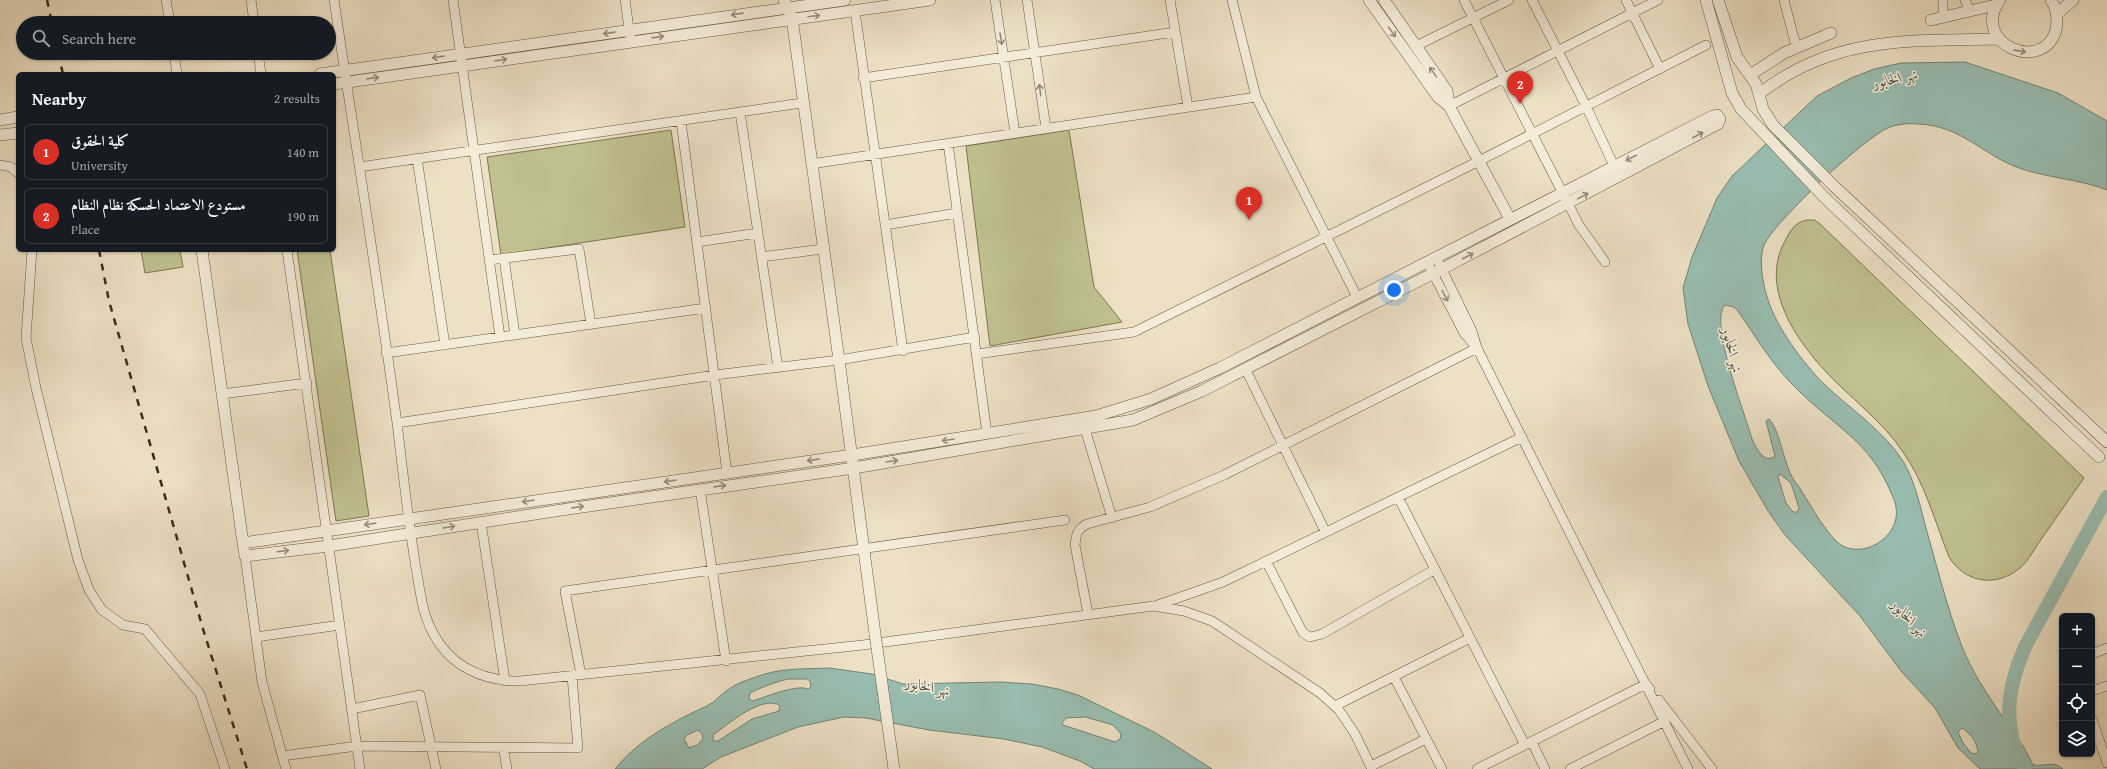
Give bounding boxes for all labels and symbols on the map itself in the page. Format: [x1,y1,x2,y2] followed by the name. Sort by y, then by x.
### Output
[731,10,744,18] one-way arrow
[807,12,820,20] one-way arrow
[1388,26,1396,37] one-way arrow
[602,29,615,36] one-way arrow
[997,32,1005,45] one-way arrow
[651,33,664,41] one-way arrow
[2013,47,2026,55] one-way arrow
[432,53,445,61] one-way arrow
[494,56,507,64] one-way arrow
[1869,63,1920,93] water label: نهر الخابور
[1429,66,1437,77] one-way arrow
[1507,71,1533,104] pin: 2
[366,74,379,82] one-way arrow
[1036,84,1044,97] one-way arrow
[1692,131,1704,138] one-way arrow
[1625,155,1637,162] one-way arrow
[1236,187,1262,220] pin: 1
[1577,191,1589,199] one-way arrow
[1462,251,1474,259] one-way arrow
[1384,280,1404,300] your location
[1442,290,1449,302] one-way arrow
[1717,324,1749,375] water label: نهر الخابور
[942,436,955,444] one-way arrow
[807,456,820,464] one-way arrow
[885,457,898,465] one-way arrow
[664,477,677,485] one-way arrow
[713,482,726,490] one-way arrow
[522,497,535,505] one-way arrow
[571,503,584,511] one-way arrow
[364,520,377,528] one-way arrow
[442,523,455,531] one-way arrow
[276,548,289,555] one-way arrow
[1886,593,1933,642] water label: نهر الخابور
[902,671,953,701] water label: نهر الخابور

